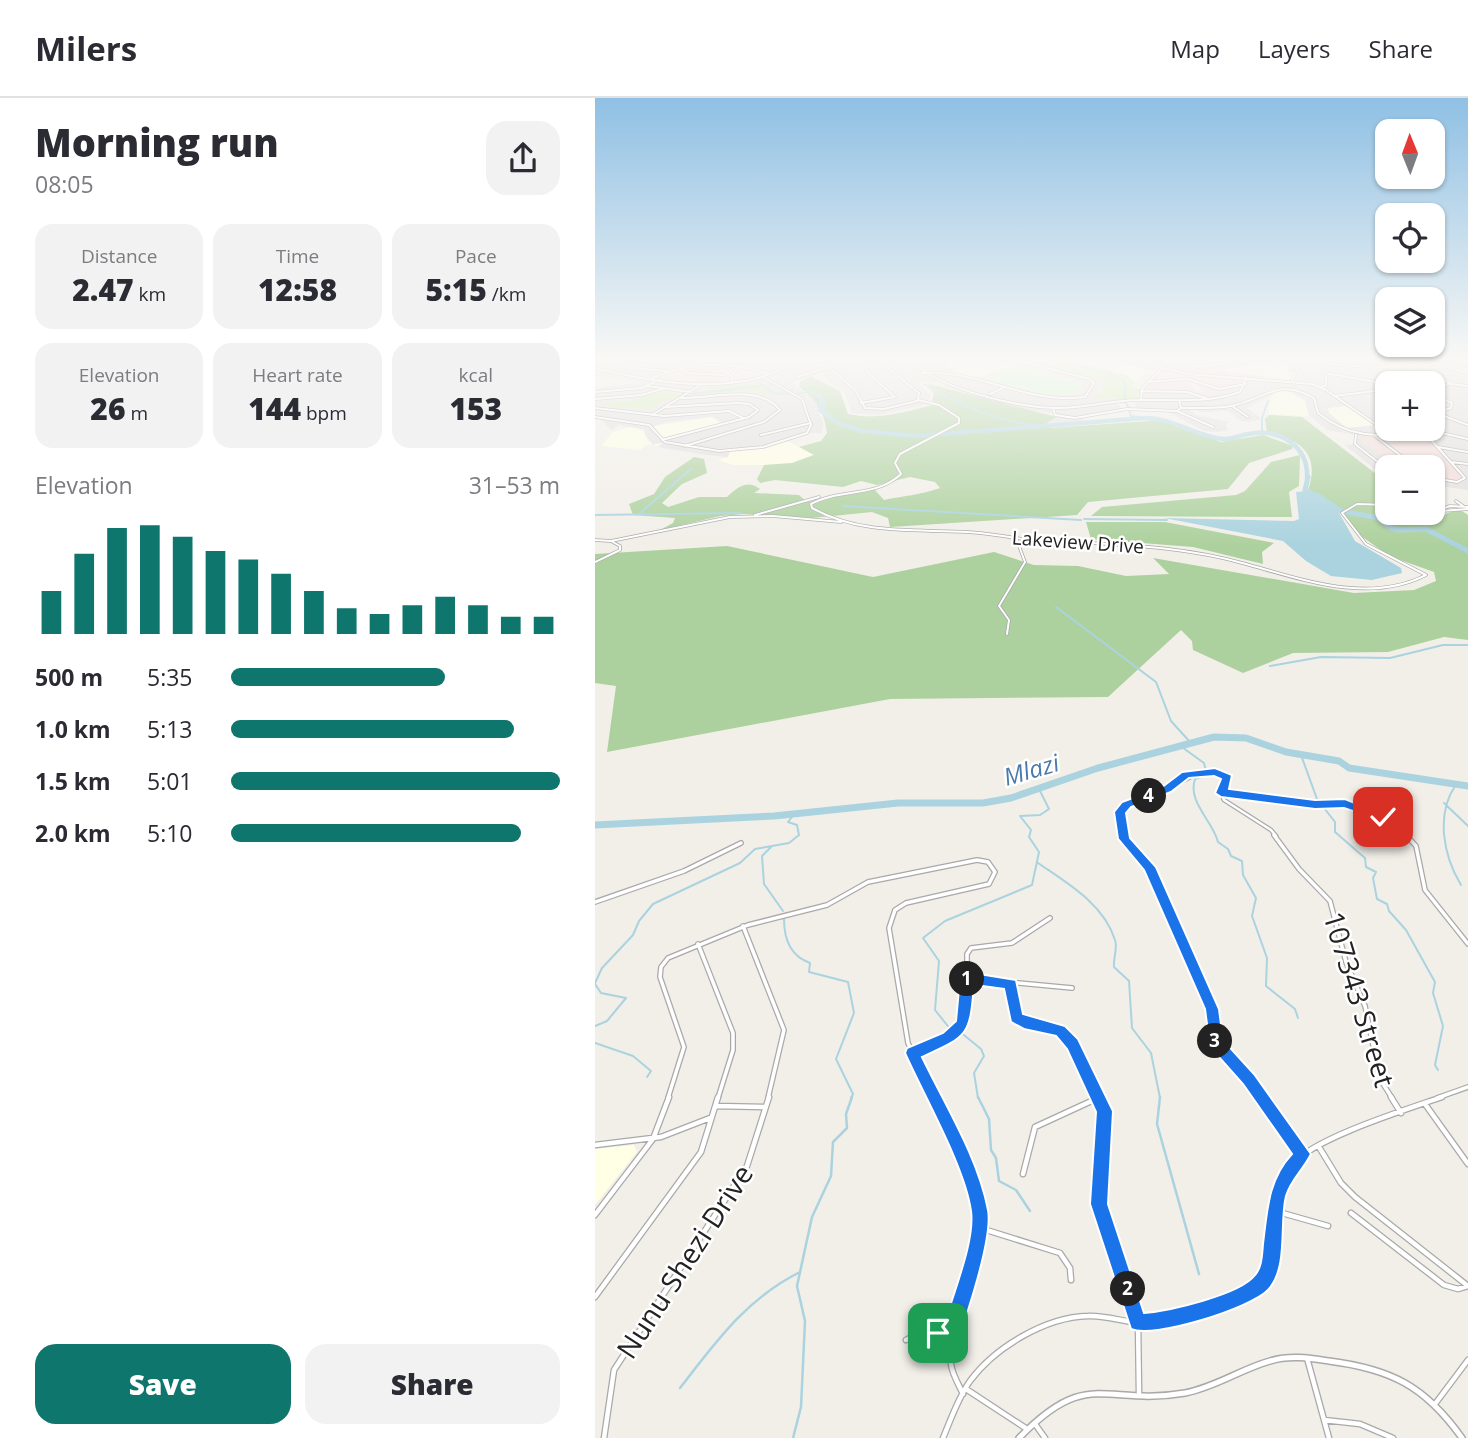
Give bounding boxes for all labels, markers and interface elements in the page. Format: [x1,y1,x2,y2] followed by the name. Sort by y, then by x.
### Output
[35,26,137,71] text: Milers
[1170,32,1220,65] text: Map
[1258,32,1331,65] text: Layers
[1369,32,1433,65] text: Share
[35,116,279,168] text: Morning run
[1375,119,1445,189] north arrow
[1375,119,1445,525] map controls
[486,121,560,195] button: share
[35,168,94,200] text: 08:05
[1375,203,1445,273] button: locate
[81,243,157,269] text: Distance
[276,243,319,269] text: Time
[455,243,497,269] text: Pace
[72,269,134,310] text: 2.47
[258,269,337,310] text: 12:58
[425,269,487,310] text: 5:15
[134,281,166,307] text: km
[487,281,526,307] text: /km
[1375,287,1445,357] button: layers
[79,362,160,388] text: Elevation
[252,362,343,388] text: Heart rate
[459,362,493,388] text: kcal
[1375,371,1445,441] button: +
[90,388,125,429] text: 26
[248,388,301,429] text: 144
[449,388,502,429] text: 153
[125,400,148,426] text: m
[301,400,347,426] text: bpm
[1375,455,1445,525] button: −
[35,469,133,501] text: Elevation
[469,469,560,501] text: 31–53 m
[1011,524,1145,560] street label: Lakeview Drive
[35,661,103,693] text: 500 m
[147,661,193,693] text: 5:35
[35,713,111,745] text: 1.0 km
[147,713,193,745] text: 5:13
[999,745,1064,793] water label: Mlazi
[35,765,111,797] text: 1.5 km
[147,765,193,797] text: 5:01
[1131,778,1167,814] pin: 4
[1143,782,1154,808] text: 4
[1353,787,1413,847] pin
[1364,798,1402,836] icon: check
[35,817,111,849] text: 2.0 km
[147,817,193,849] text: 5:10
[1315,907,1405,1091] street label: 107343 Street
[949,962,985,996] pin: 1
[961,965,972,991] text: 1
[1197,1024,1233,1058] pin: 3
[1209,1027,1220,1053] text: 3
[607,1157,761,1365] street label: Nunu Shezi Drive
[1111,1272,1145,1306] pin: 2
[1122,1275,1133,1301] text: 2
[908,1303,968,1363] pin
[919,1314,957,1352] icon: arrive
[35,1344,291,1424] button: Save
[305,1344,560,1424] button: Share

